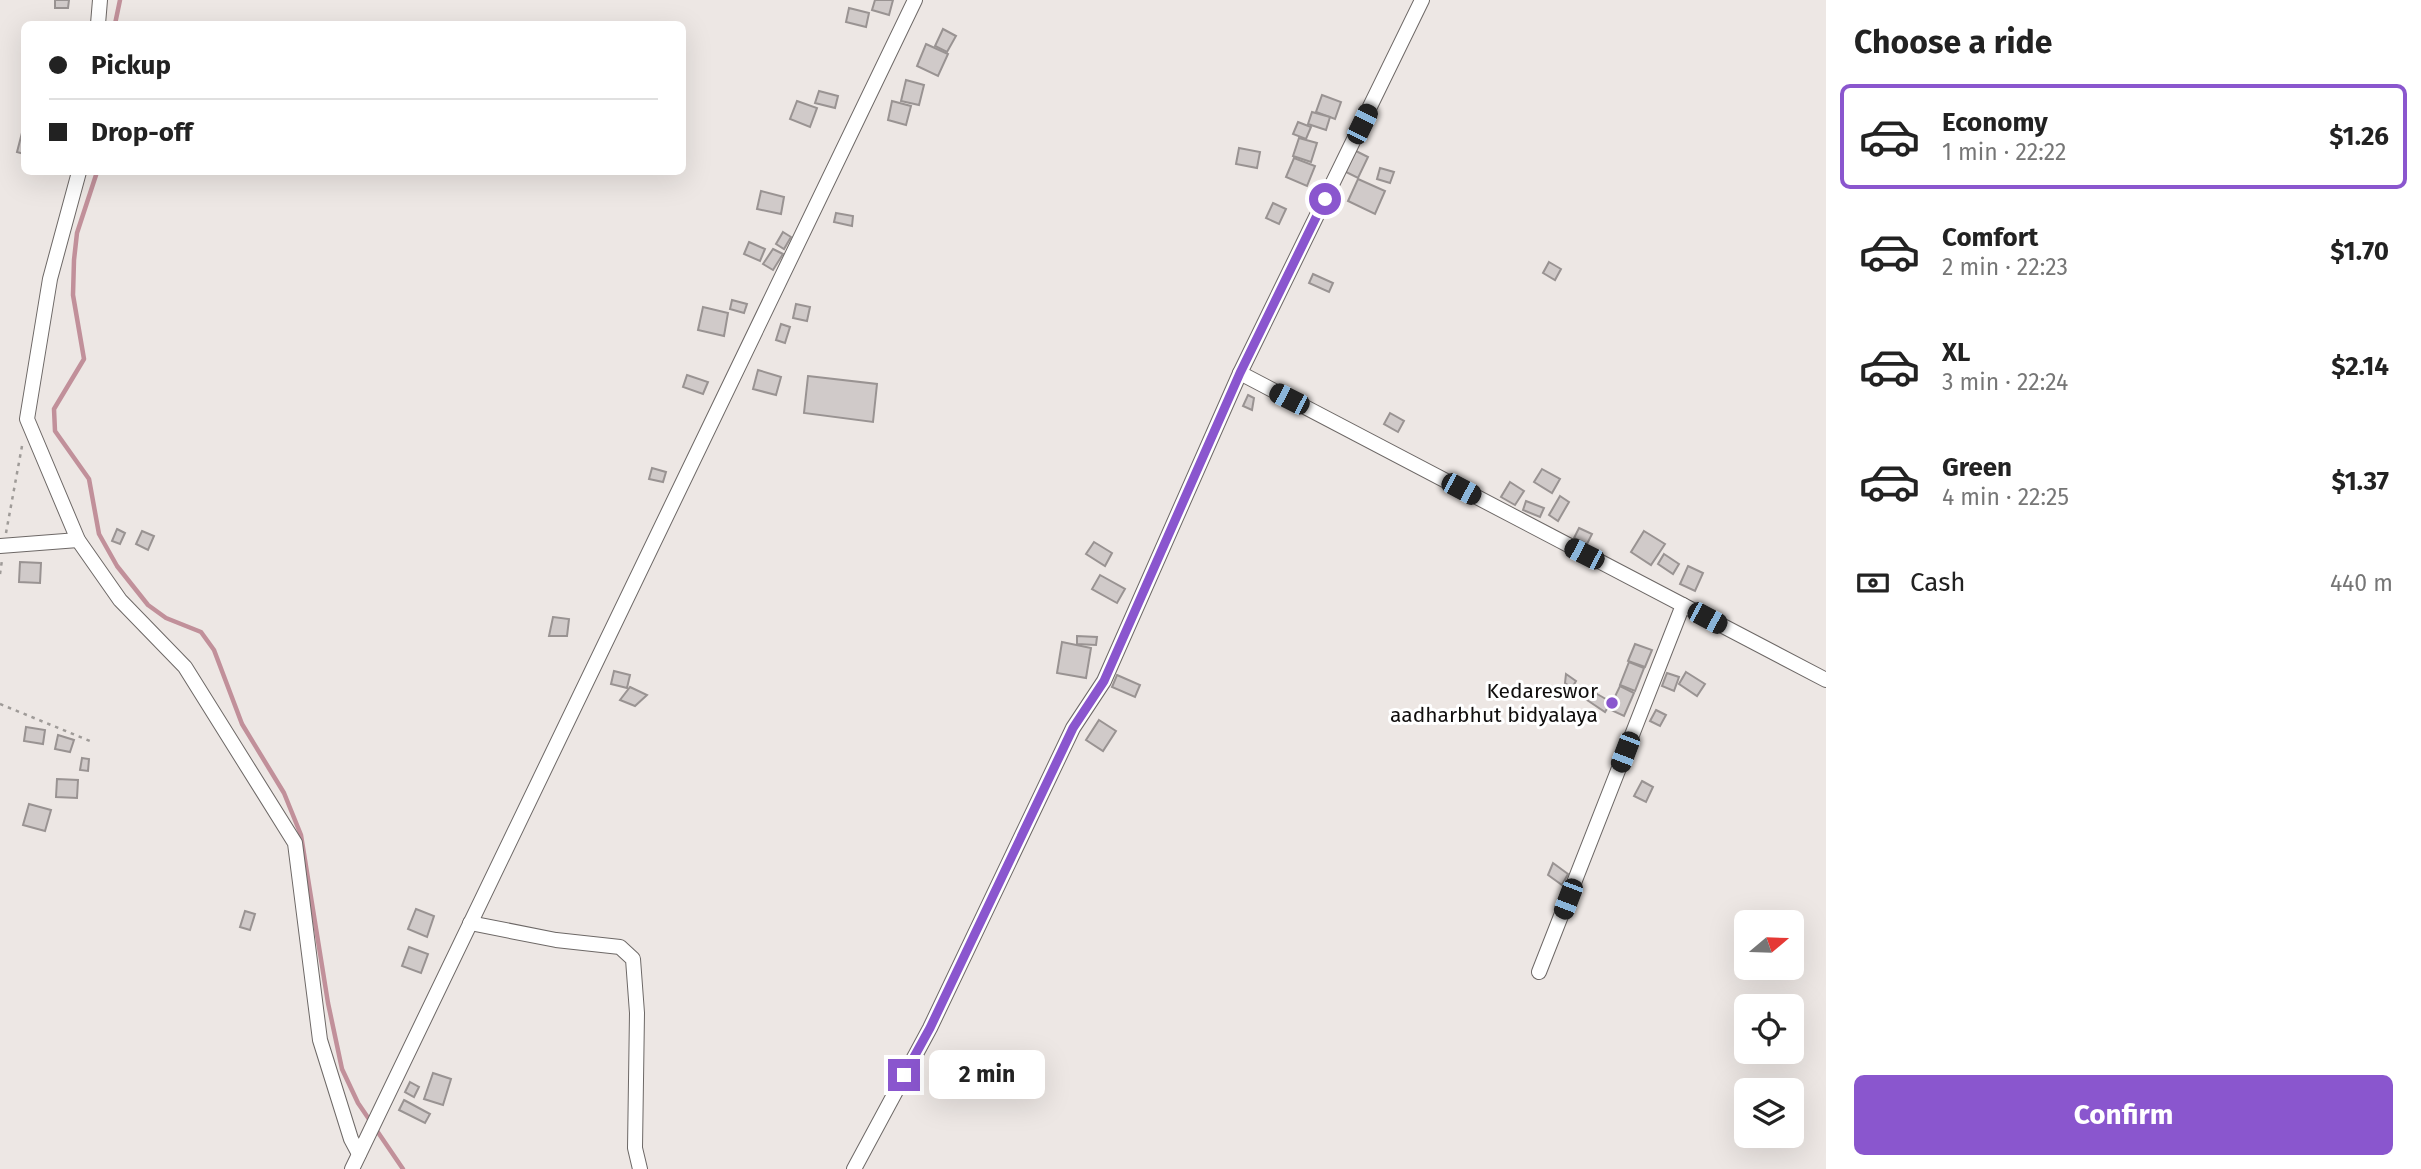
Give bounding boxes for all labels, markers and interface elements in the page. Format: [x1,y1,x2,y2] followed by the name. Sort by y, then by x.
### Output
[1854,23,2052,61] text: Choose a ride
[91,50,171,81] text: Pickup
[1344,101,1381,147] car
[1858,105,1921,168] icon: car
[1942,107,2048,138] text: Economy
[91,117,193,148] text: Drop-off
[2329,121,2389,152] text: $1.26
[1942,138,2067,166] text: 1 min · 22:22
[1309,183,1341,215] route start
[1858,220,1921,283] icon: car
[1942,222,2038,253] text: Comfort
[2330,236,2389,267] text: $1.70
[1942,253,2068,281] text: 2 min · 22:23
[1858,335,1921,398] icon: car
[1942,337,1970,368] text: XL
[2331,351,2389,382] text: $2.14
[1942,368,2068,396] text: 3 min · 22:24
[1266,380,1313,418] car
[1858,450,1921,513] icon: car
[1942,452,2012,483] text: Green
[2331,466,2389,497] text: $1.37
[1438,470,1485,508] car
[1942,483,2069,511] text: 4 min · 22:25
[1561,535,1608,573] car
[1854,564,1892,602] icon: cash
[1910,567,1966,598] text: Cash
[2330,569,2393,597] text: 440 m
[1684,599,1731,637] car
[1390,678,1598,728] place label: Kedareswor aadharbhut bidyalaya
[1604,695,1620,711] marker: Kedareswor aadharbhut bidyalaya
[1608,729,1643,775] car
[1551,876,1586,922] car
[1734,910,1804,980] north arrow
[1734,910,1804,1148] map controls
[1734,994,1804,1064] button: locate
[928,1050,1044,1100] callout: 2 min
[888,1059,920,1091] route end
[959,1060,1015,1088] text: 2 min
[1854,1075,2393,1155] button: Confirm
[1734,1078,1804,1148] button: layers

